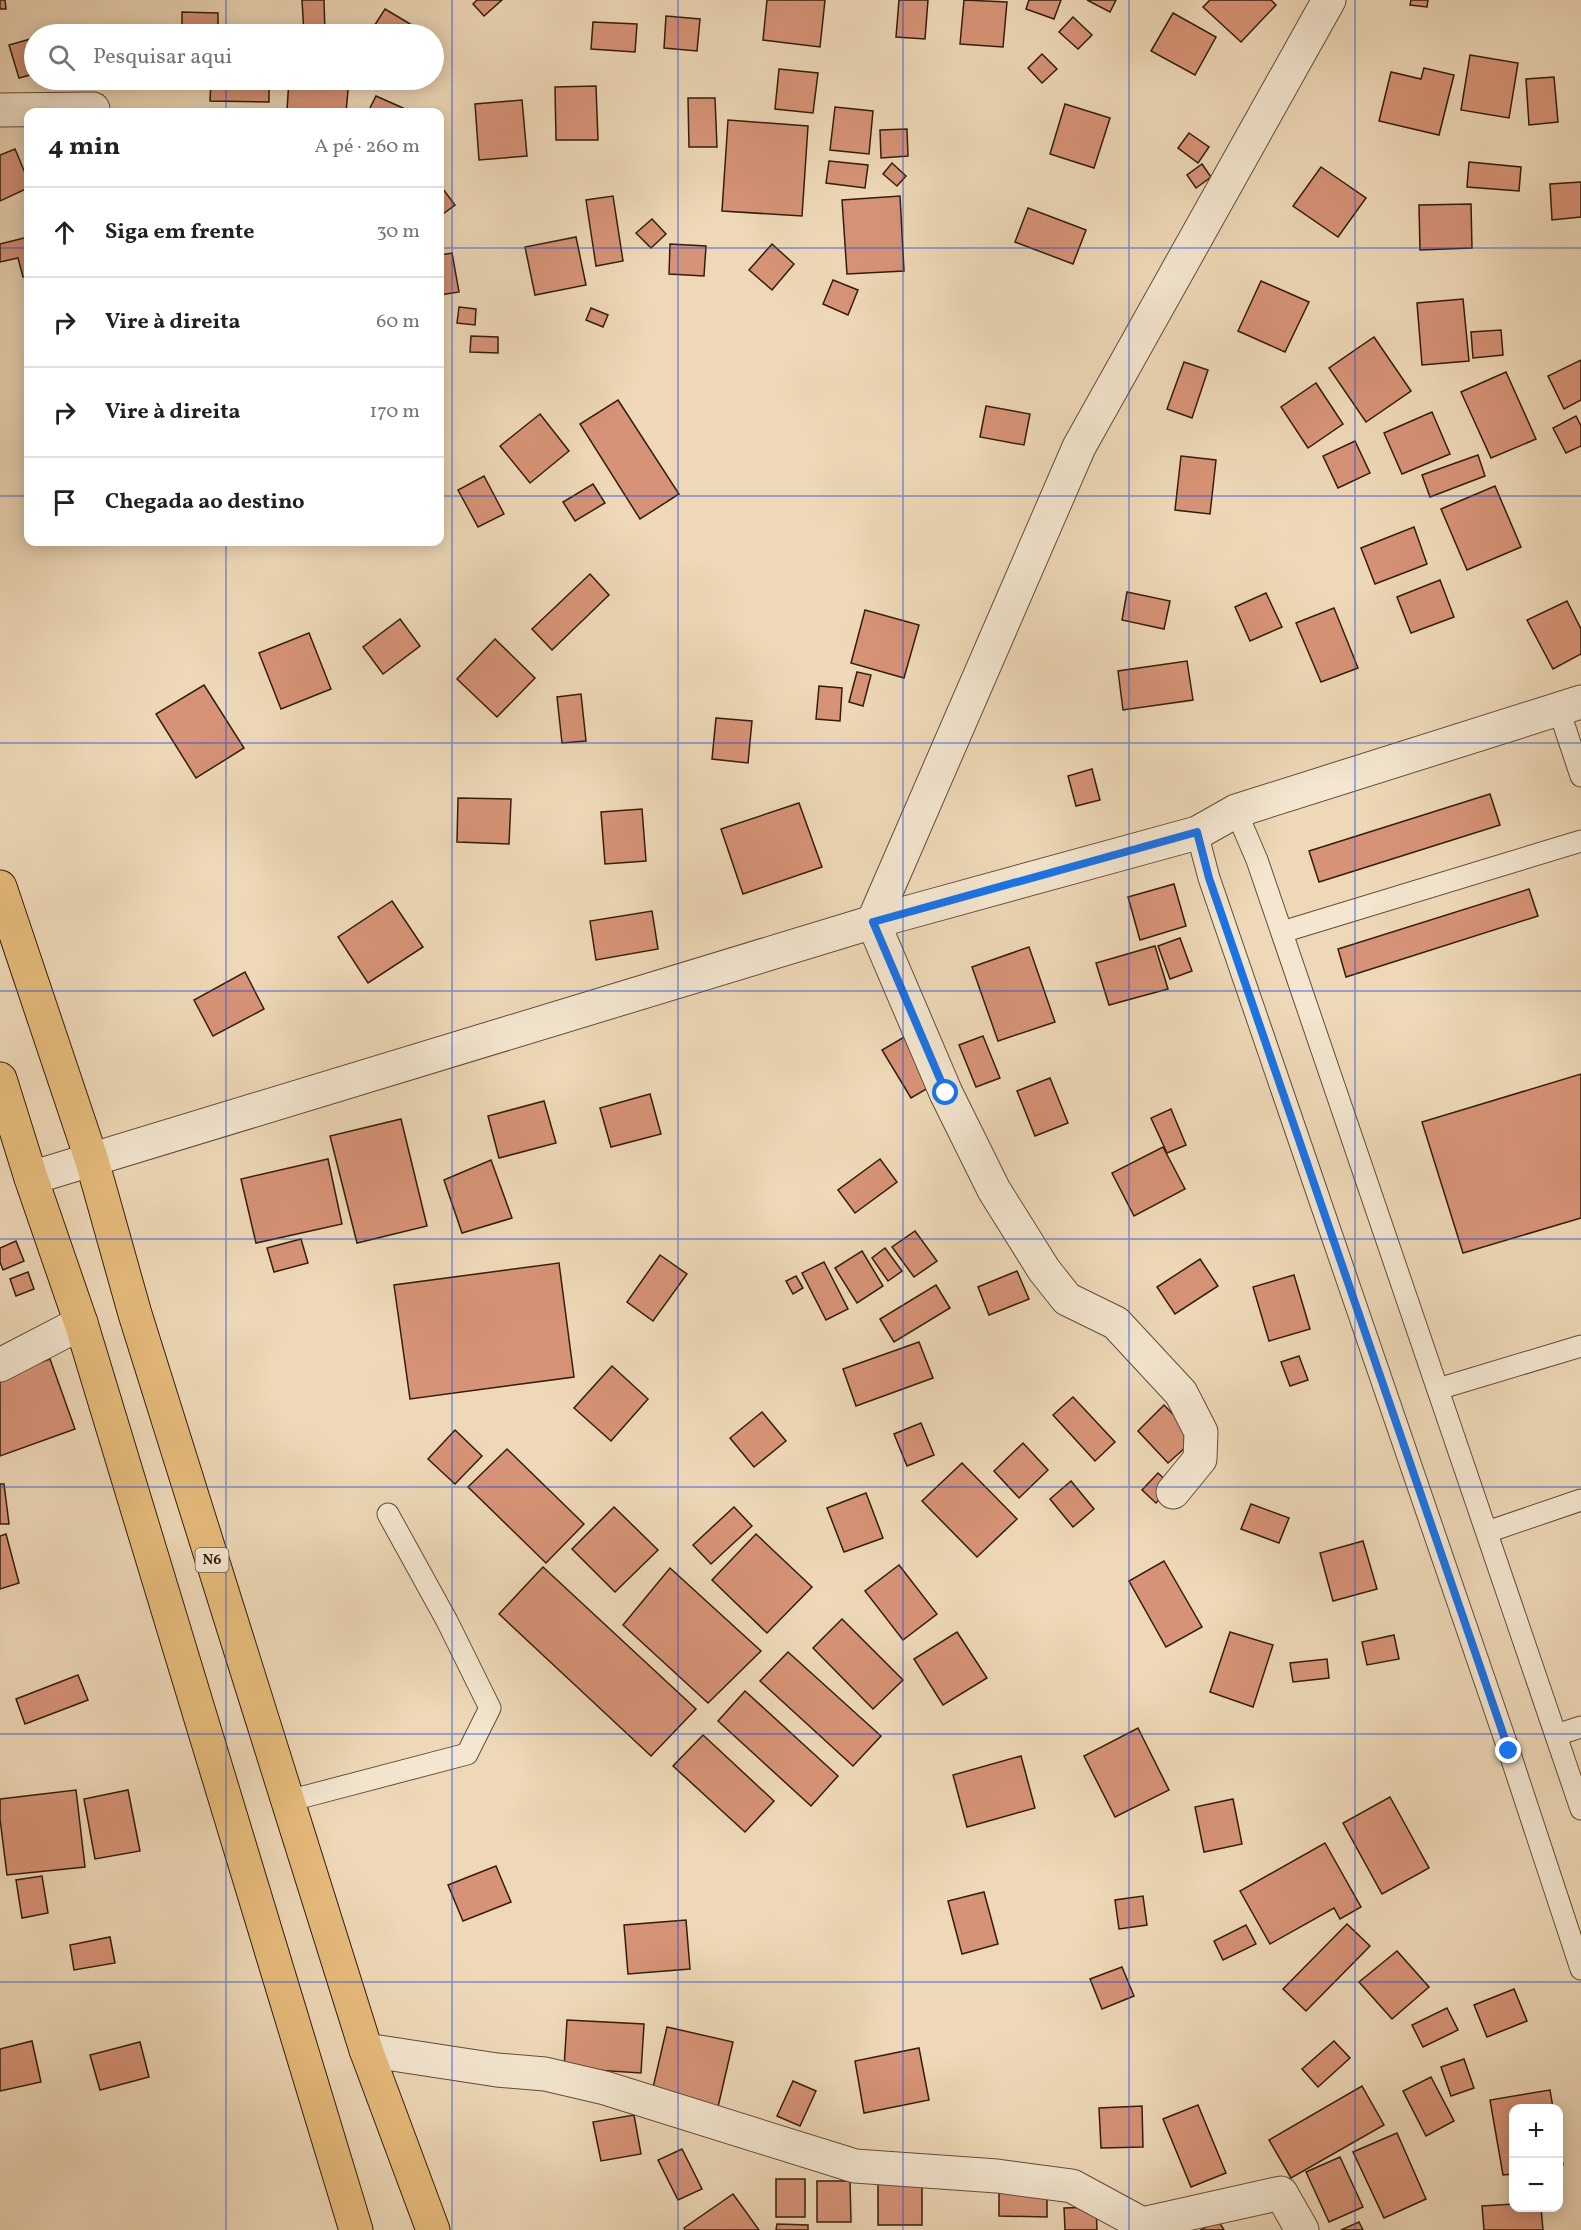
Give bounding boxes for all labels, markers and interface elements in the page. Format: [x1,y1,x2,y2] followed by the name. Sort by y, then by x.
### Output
[24,24,444,90] search box
[45,41,78,74] icon: search
[93,42,232,73] text: Pesquisar aqui
[48,129,120,165] text: 4 min
[314,133,420,161] text: A pé · 260 m
[48,216,81,249] icon: ahead
[105,217,255,248] text: Siga em frente
[376,218,420,246] text: 30 m
[48,306,81,339] icon: right
[105,307,241,338] text: Vire à direita
[376,308,420,336] text: 60 m
[48,396,81,429] icon: right
[105,397,241,428] text: Vire à direita
[370,398,420,426] text: 170 m
[48,486,81,519] icon: arrive
[105,487,305,518] text: Chegada ao destino
[932,1079,958,1105] route start
[196,1548,228,1572] road number: N6
[1495,1737,1521,1763] route end
[1509,2104,1563,2212] map controls
[1509,2104,1563,2158] button: +
[1509,2158,1563,2212] button: −

